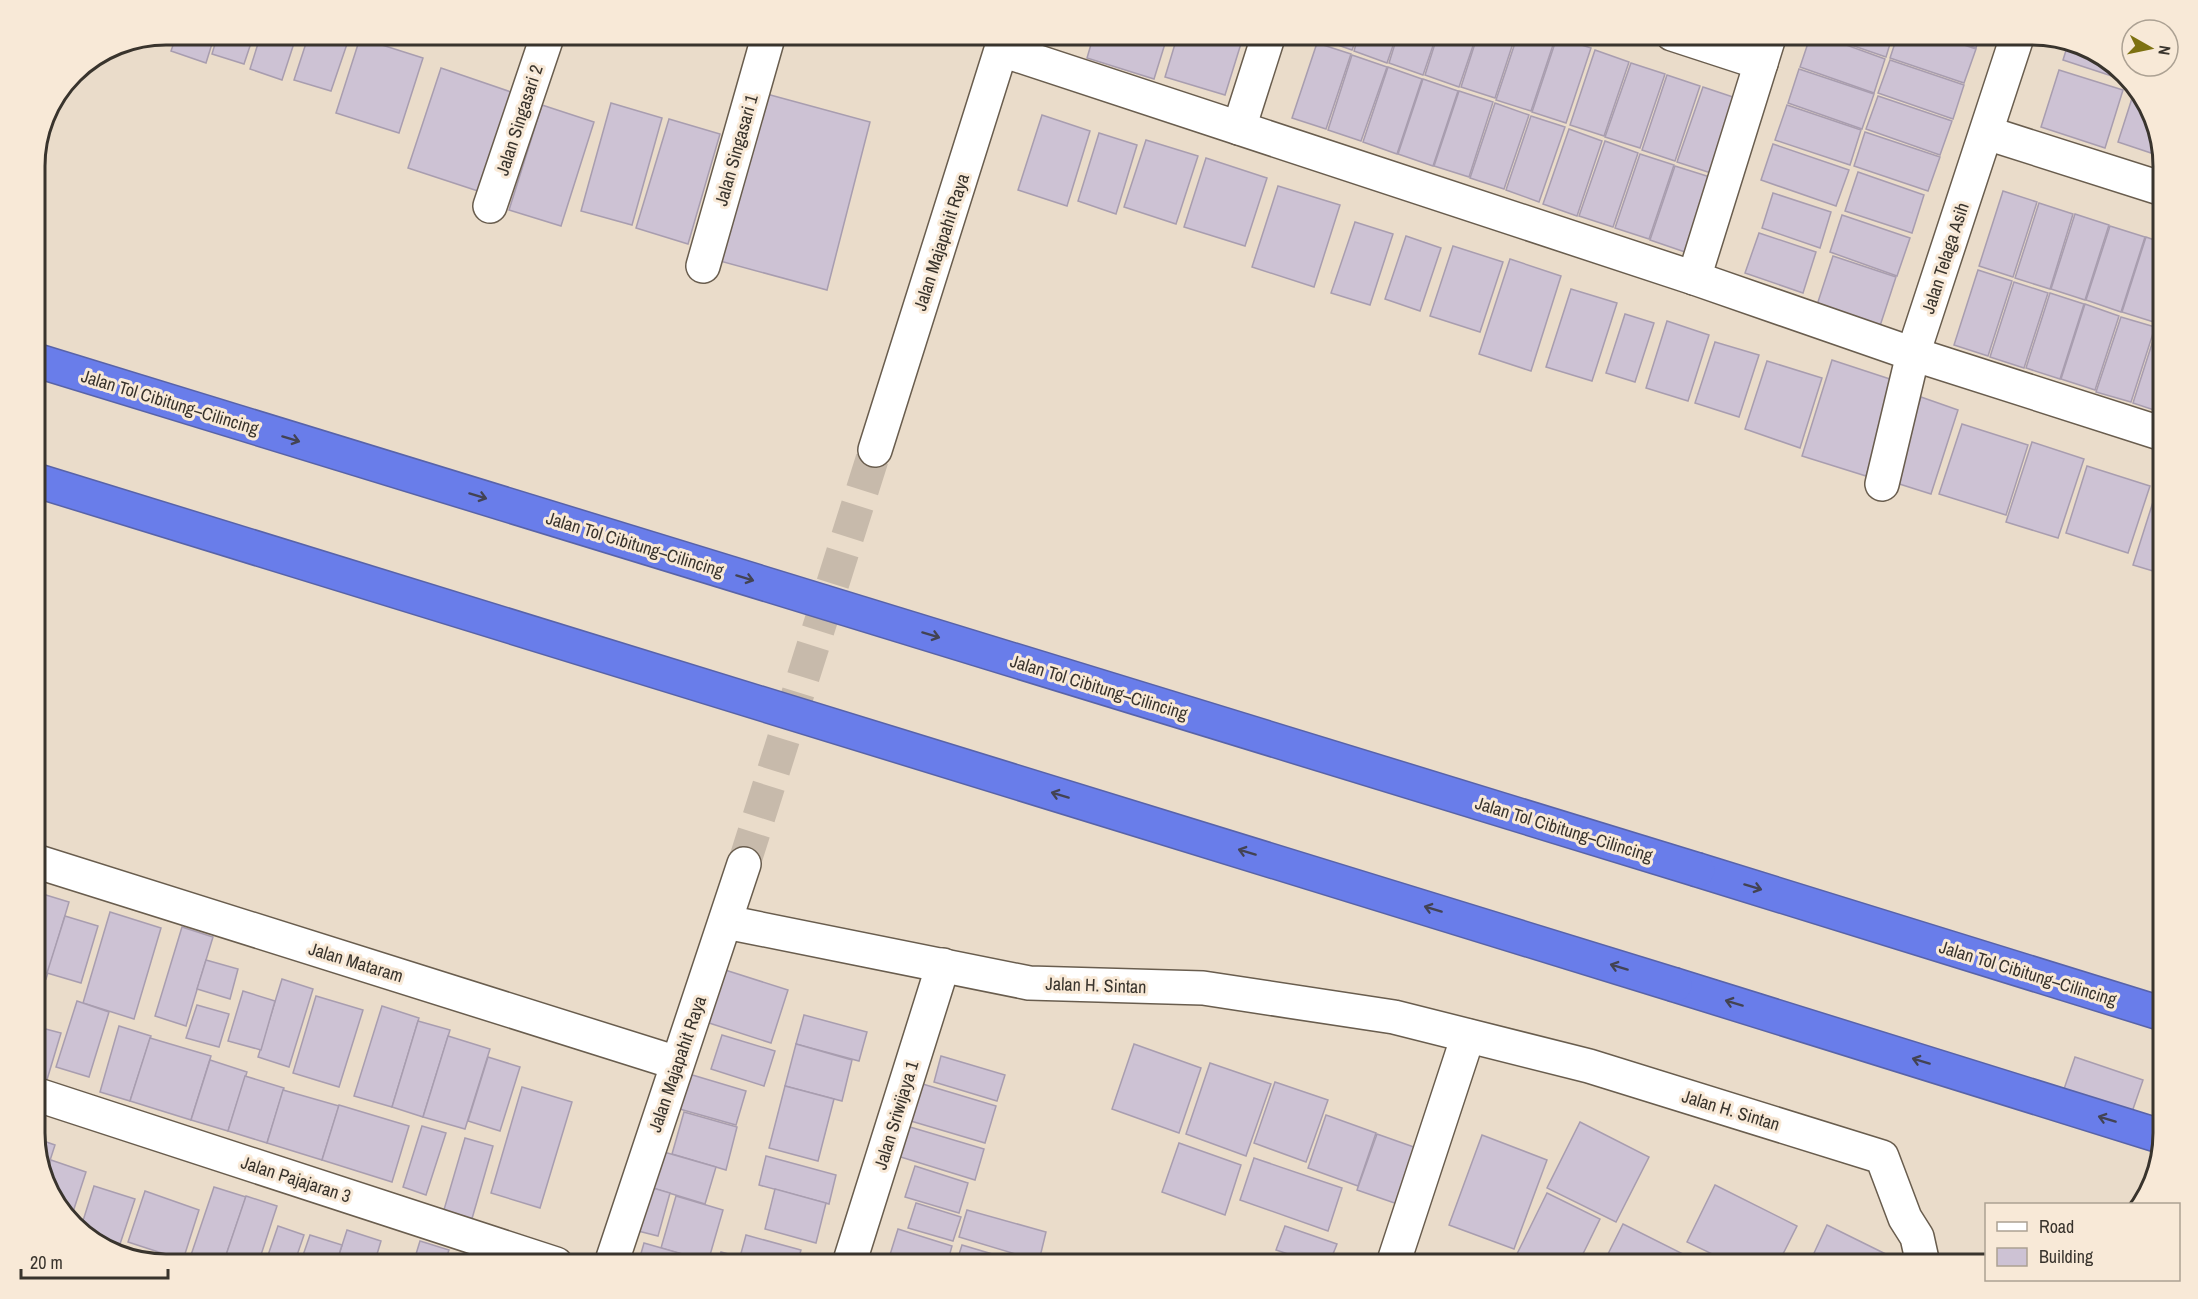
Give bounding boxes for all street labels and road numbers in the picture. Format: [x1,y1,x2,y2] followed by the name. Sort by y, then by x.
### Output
[489,62,549,178] street label: Jalan Singasari 2
[708,91,764,209] street label: Jalan Singasari 1
[907,170,975,314] street label: Jalan Majapahit Raya
[1915,199,1975,317] street label: Jalan Telaga Asih
[78,363,263,441] street label: Jalan Tol Cibitung–Cilincing
[543,505,728,583] street label: Jalan Tol Cibitung–Cilincing
[1007,648,1192,726] street label: Jalan Tol Cibitung–Cilincing
[1472,790,1657,868] street label: Jalan Tol Cibitung–Cilincing
[1936,934,2121,1012] street label: Jalan Tol Cibitung–Cilincing
[306,936,406,988] street label: Jalan Mataram
[1045,971,1147,999] street label: Jalan H. Sintan
[642,992,712,1136] street label: Jalan Majapahit Raya
[868,1057,925,1172] street label: Jalan Sriwijaya 1
[1679,1083,1783,1137] street label: Jalan H. Sintan
[238,1149,354,1209] street label: Jalan Pajajaran 3

